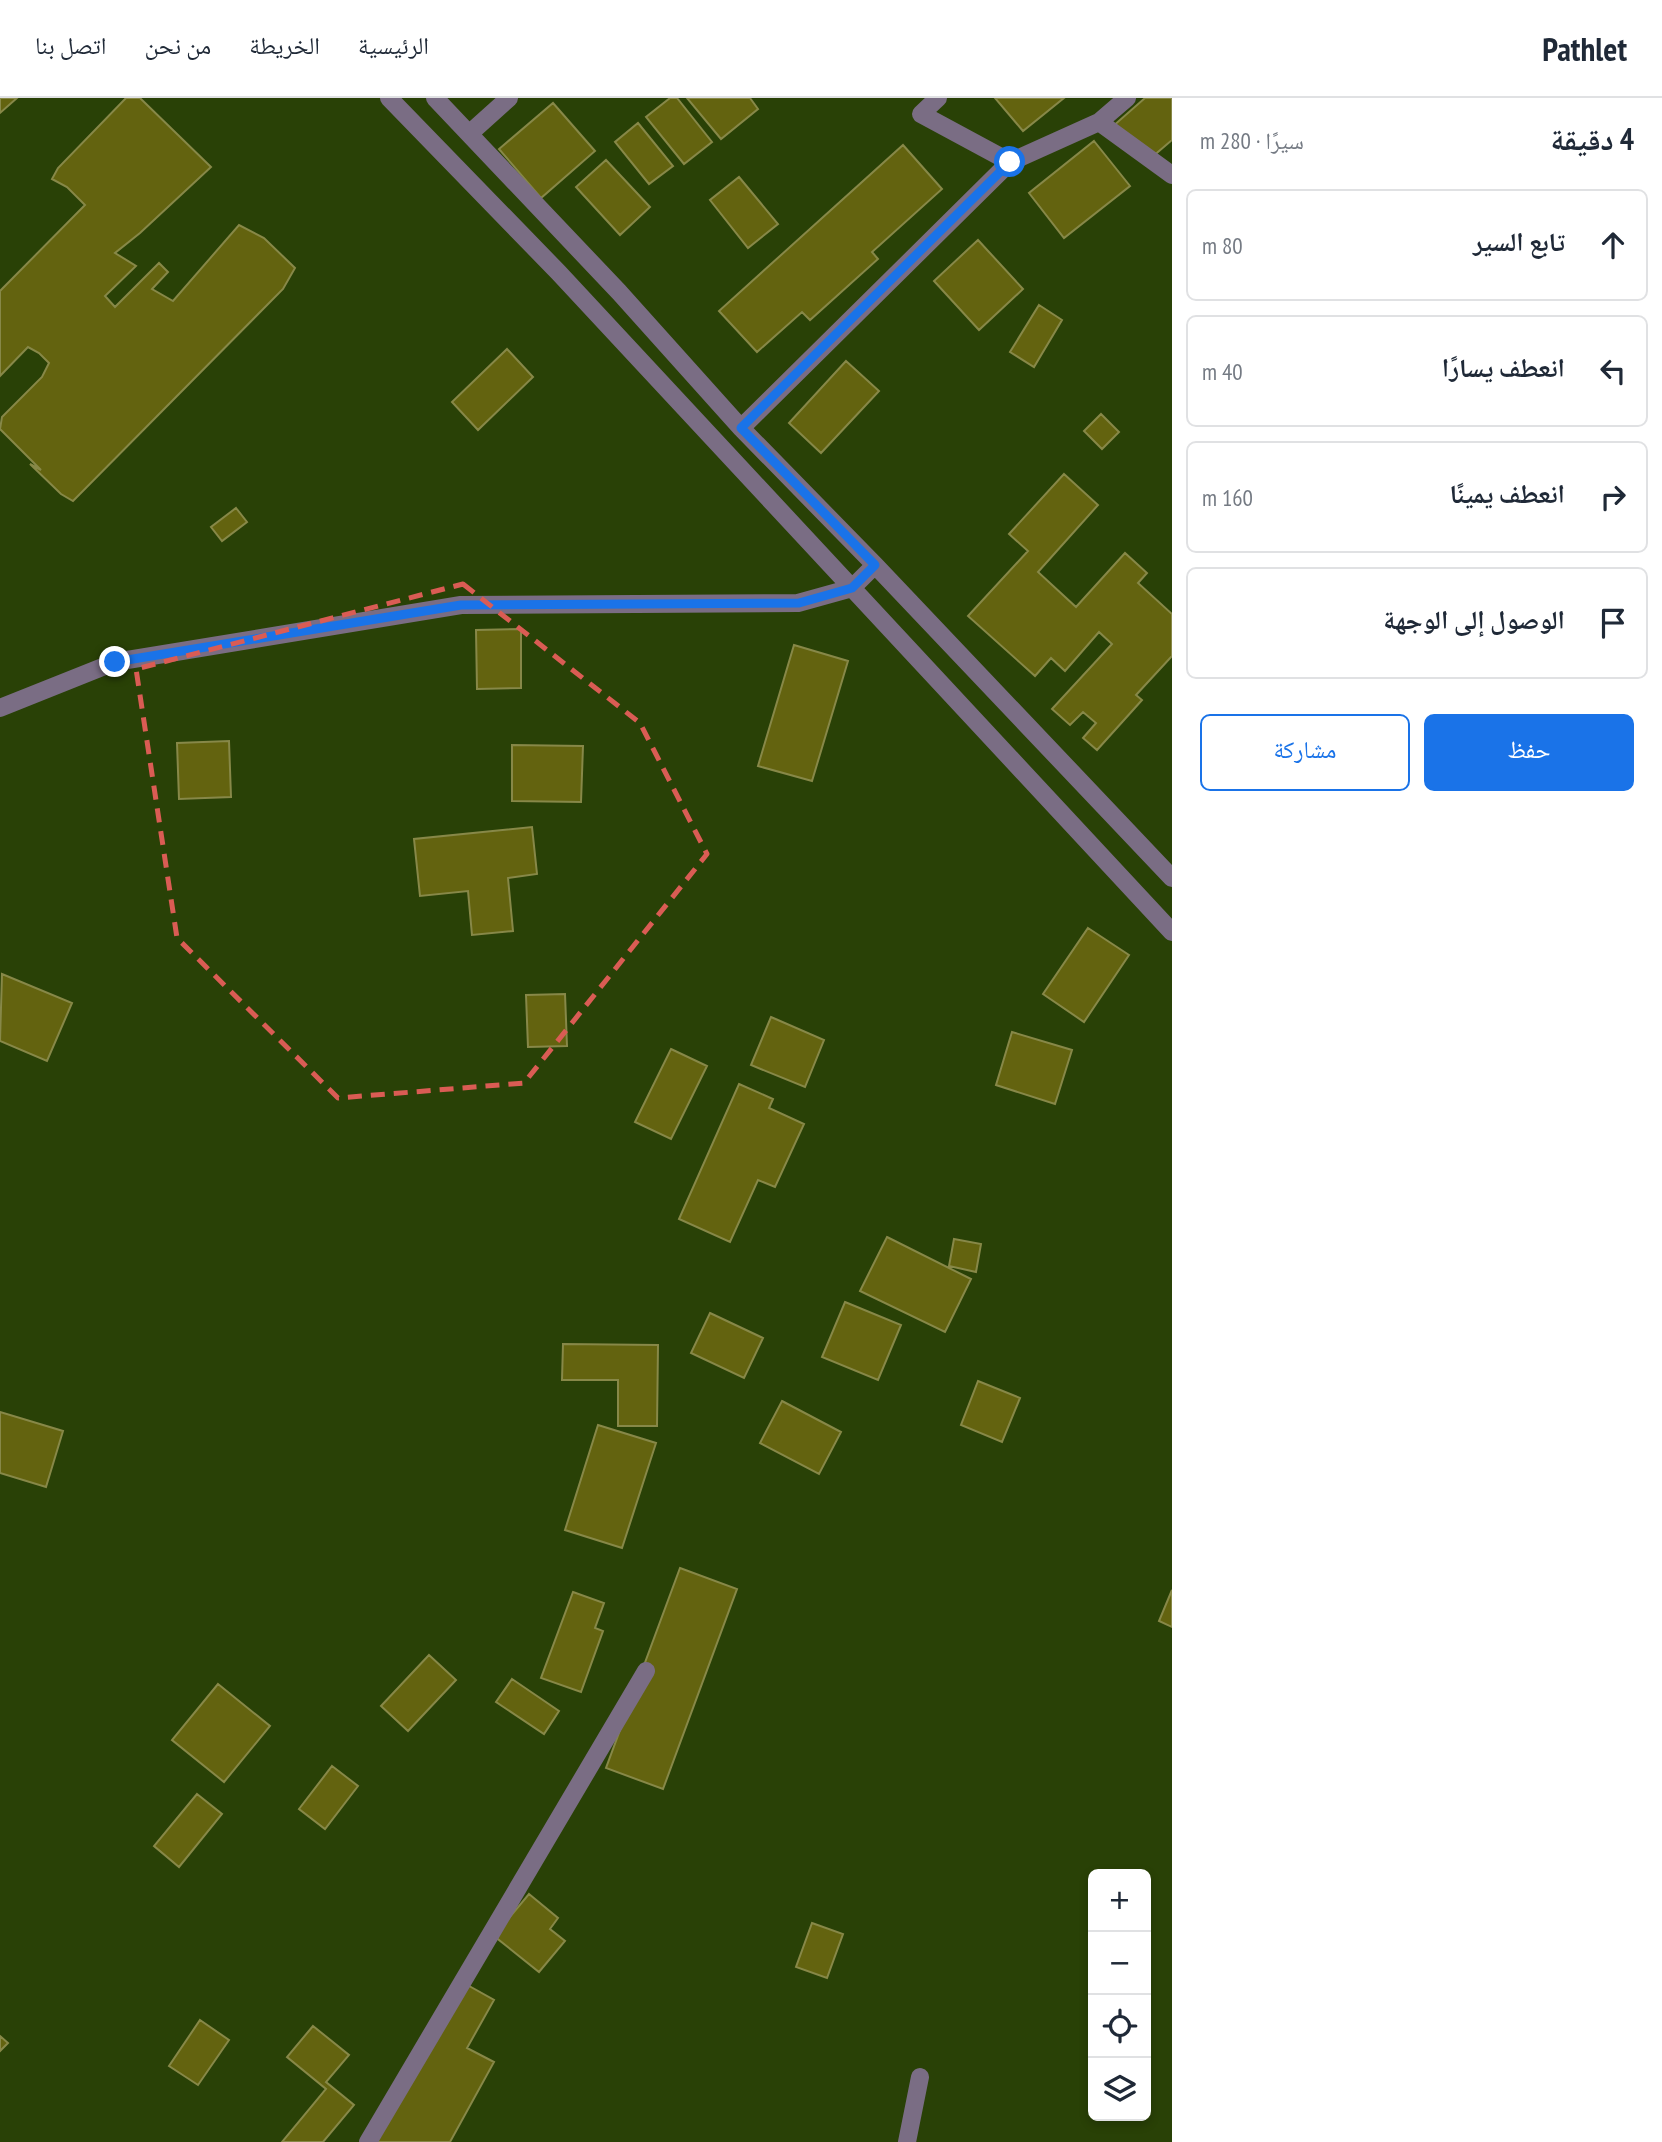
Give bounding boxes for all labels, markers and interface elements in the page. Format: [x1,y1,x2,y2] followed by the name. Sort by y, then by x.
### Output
[1542,27,1627,70] text: Pathlet
[35,30,107,61] text: اتصل بنا
[145,30,211,61] text: من نحن
[249,30,320,61] text: الخريطة
[358,30,429,61] text: الرئيسية
[1551,119,1634,158] text: 4 دقيقة
[1200,126,1304,155] text: سيرًا · 280 m
[994,146,1025,177] route start
[1473,225,1565,258] text: تابع السير
[1594,226,1632,264] icon: ahead
[1202,231,1243,260] text: 80 m
[1442,351,1565,384] text: انعطف يسارًا
[1594,352,1632,390] icon: left
[1202,357,1243,386] text: 40 m
[1449,477,1565,510] text: انعطف يمينًا
[1594,478,1632,516] icon: right
[1202,483,1253,512] text: 160 m
[1383,603,1565,636] text: الوصول إلى الوجهة
[1594,604,1632,642] icon: arrive
[99,646,130,677] route end
[1200,714,1410,791] button: مشاركة
[1424,714,1634,791] button: حفظ
[1088,1869,1151,2121] map controls
[1088,1869,1151,1932] button: +
[1088,1932,1151,1995] button: −
[1088,1995,1151,2058] button: locate
[1088,2058,1151,2121] button: layers

